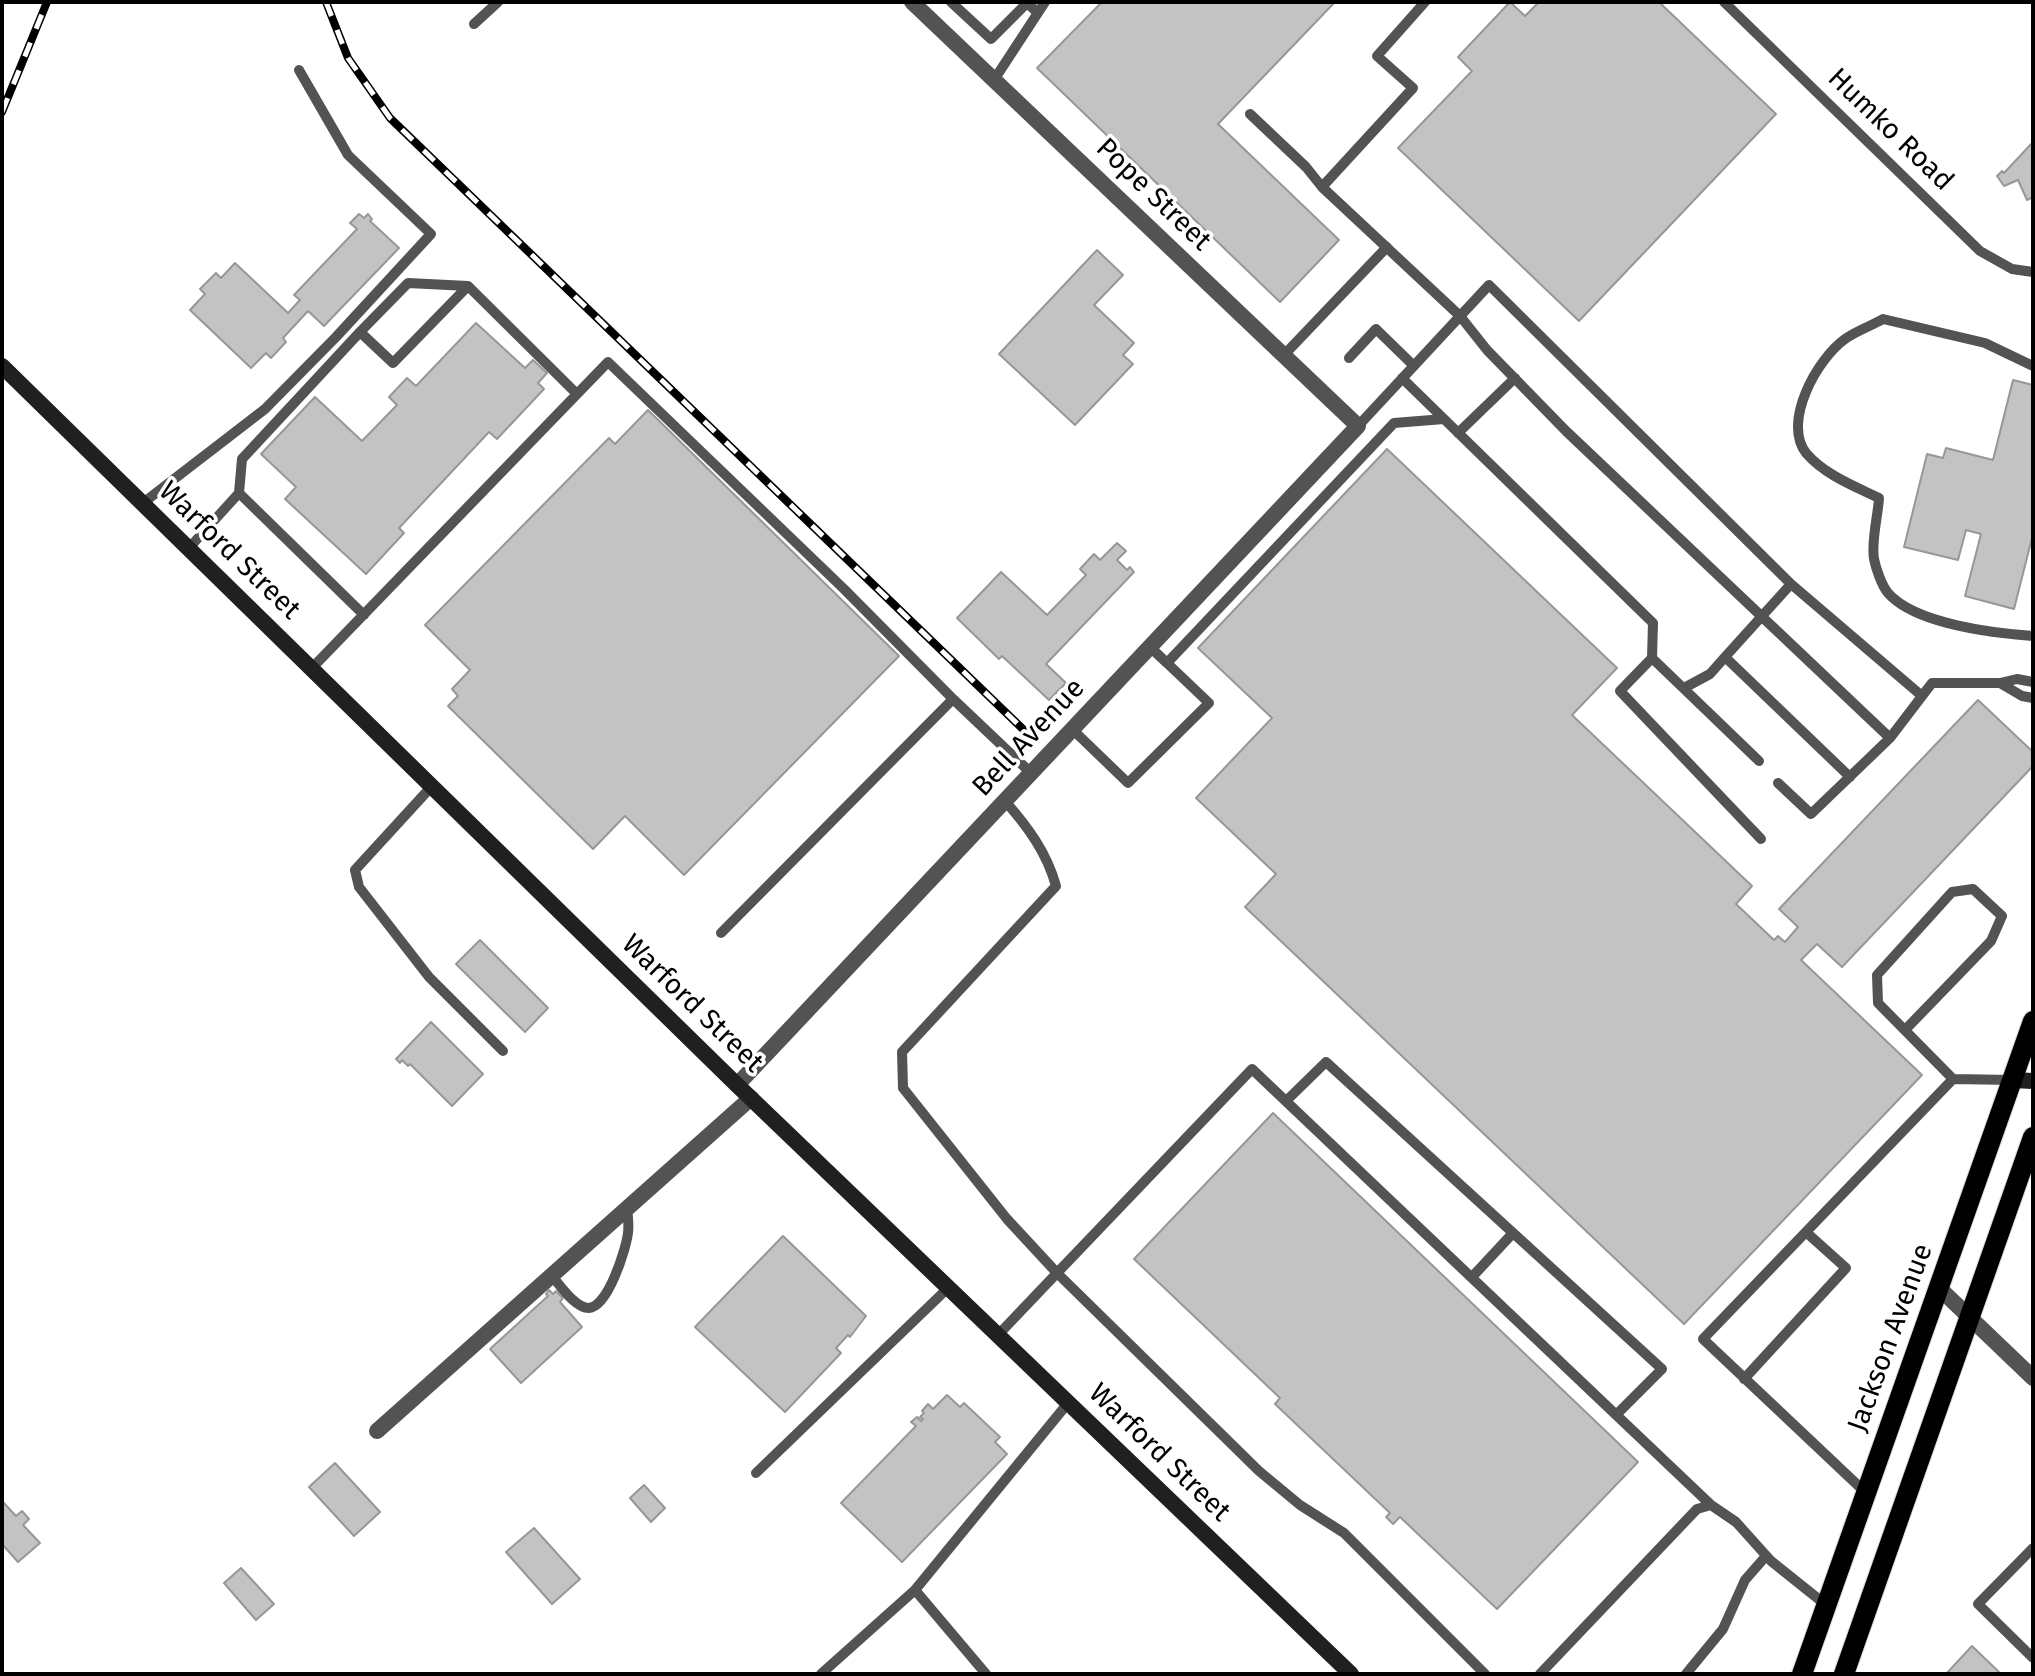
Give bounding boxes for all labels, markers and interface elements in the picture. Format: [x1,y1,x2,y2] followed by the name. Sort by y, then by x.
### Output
[1820,62,1960,198] street label: Humko Road
[1088,132,1218,258] street label: Pope Street
[151,475,307,627] street label: Warford Street
[966,672,1092,804] street label: Bell Avenue
[614,928,770,1080] street label: Warford Street
[1841,1239,1941,1437] street label: Jackson Avenue
[1081,1377,1237,1529] street label: Warford Street

